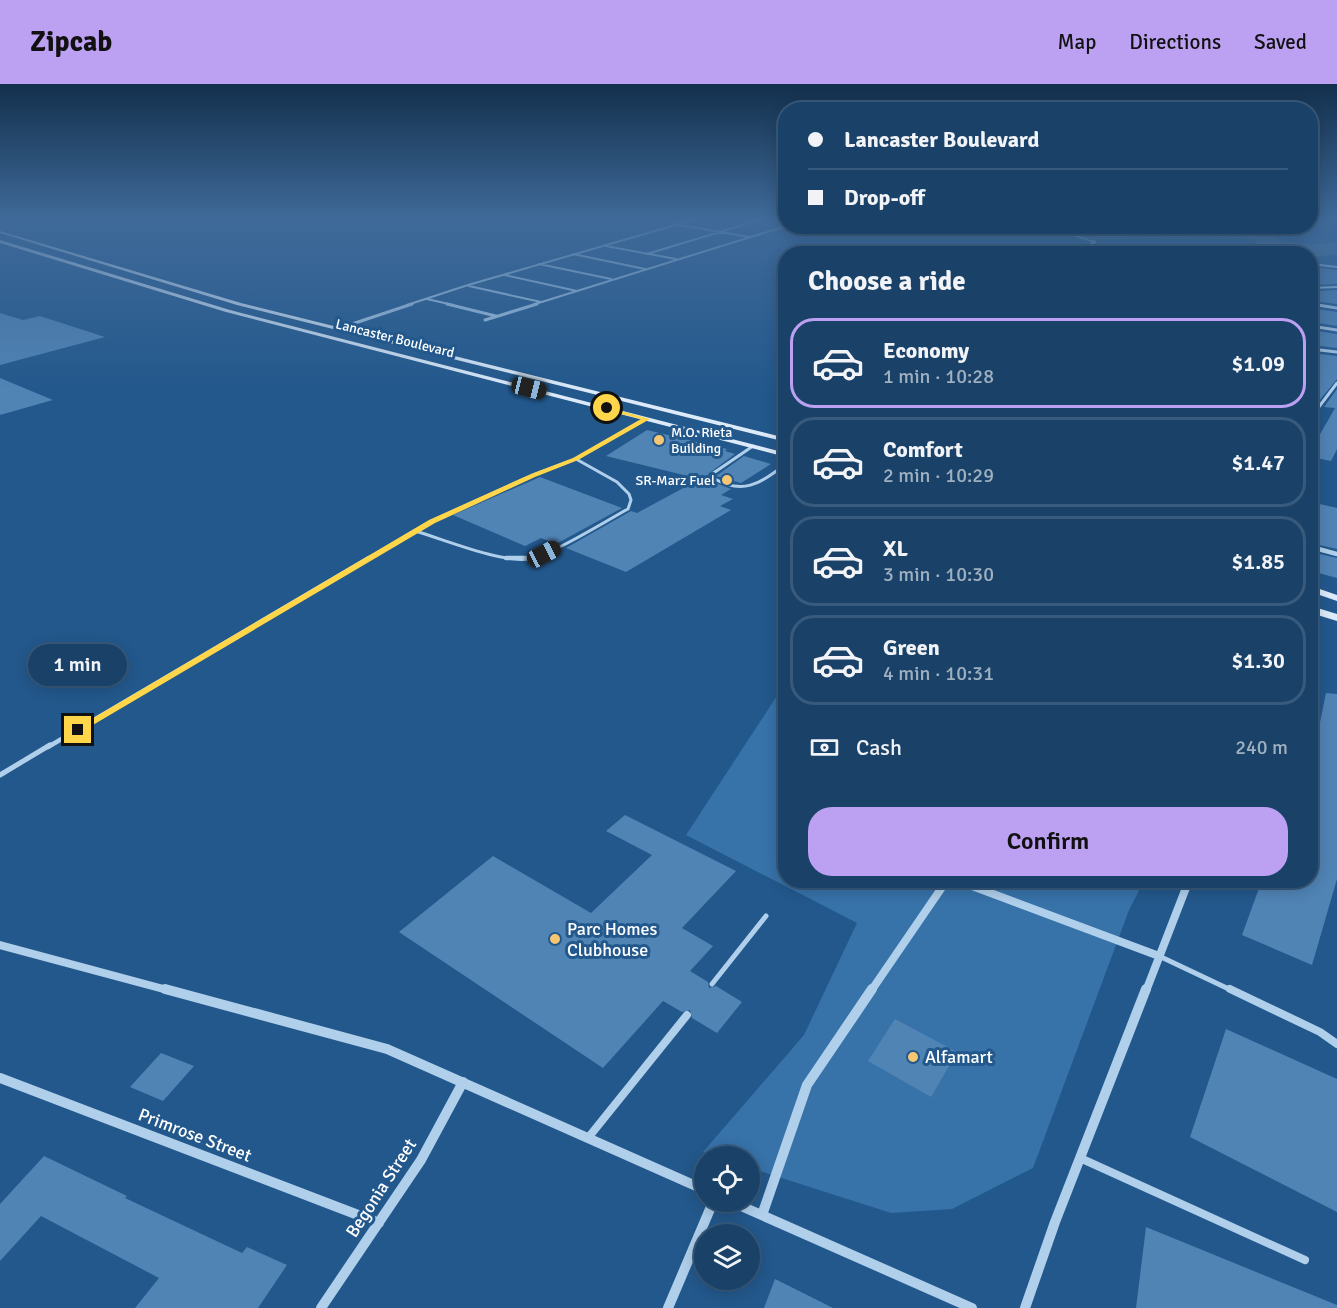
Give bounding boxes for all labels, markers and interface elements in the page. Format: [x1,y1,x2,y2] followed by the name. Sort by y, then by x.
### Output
[30,25,112,59] text: Zipcab
[1058,29,1096,55] text: Map
[1129,29,1221,55] text: Directions
[1254,29,1307,55] text: Saved
[844,126,1039,153] text: Lancaster Boulevard
[844,184,925,211] text: Drop-off
[808,265,966,298] text: Choose a ride
[334,315,456,361] street label: Lancaster Boulevard
[811,336,865,390] icon: car
[883,337,969,364] text: Economy
[1231,350,1285,377] text: $1.09
[883,364,994,389] text: 1 min · 10:28
[509,375,549,401] car
[593,394,620,421] route start
[671,424,732,457] place label: M.O. Rieta Building
[652,433,666,447] marker: M.O. Rieta Building
[811,435,865,489] icon: car
[883,436,963,463] text: Comfort
[1231,449,1285,476] text: $1.47
[883,463,994,488] text: 2 min · 10:29
[635,472,715,489] place label: SR-Marz Fuel
[720,473,734,487] marker: SR-Marz Fuel
[811,534,865,588] icon: car
[883,535,908,562] text: XL
[524,538,564,570] car
[1231,548,1285,575] text: $1.85
[883,562,994,587] text: 3 min · 10:30
[811,633,865,687] icon: car
[883,634,940,661] text: Green
[28,643,128,685] callout: 1 min
[1231,647,1285,674] text: $1.30
[54,652,101,677] text: 1 min
[883,661,994,686] text: 4 min · 10:31
[64,716,91,743] route end
[808,731,841,764] icon: cash
[856,734,902,761] text: Cash
[1235,735,1288,760] text: 240 m
[808,807,1288,876] button: Confirm
[567,918,658,961] place label: Parc Homes Clubhouse
[548,932,562,946] marker: Parc Homes Clubhouse
[925,1046,993,1068] place label: Alfamart
[906,1050,920,1064] marker: Alfamart
[135,1103,255,1167] street label: Primrose Street
[341,1134,421,1242] street label: Begonia Street
[694,1146,760,1290] map controls
[694,1146,760,1212] button: locate
[694,1224,760,1290] button: layers

